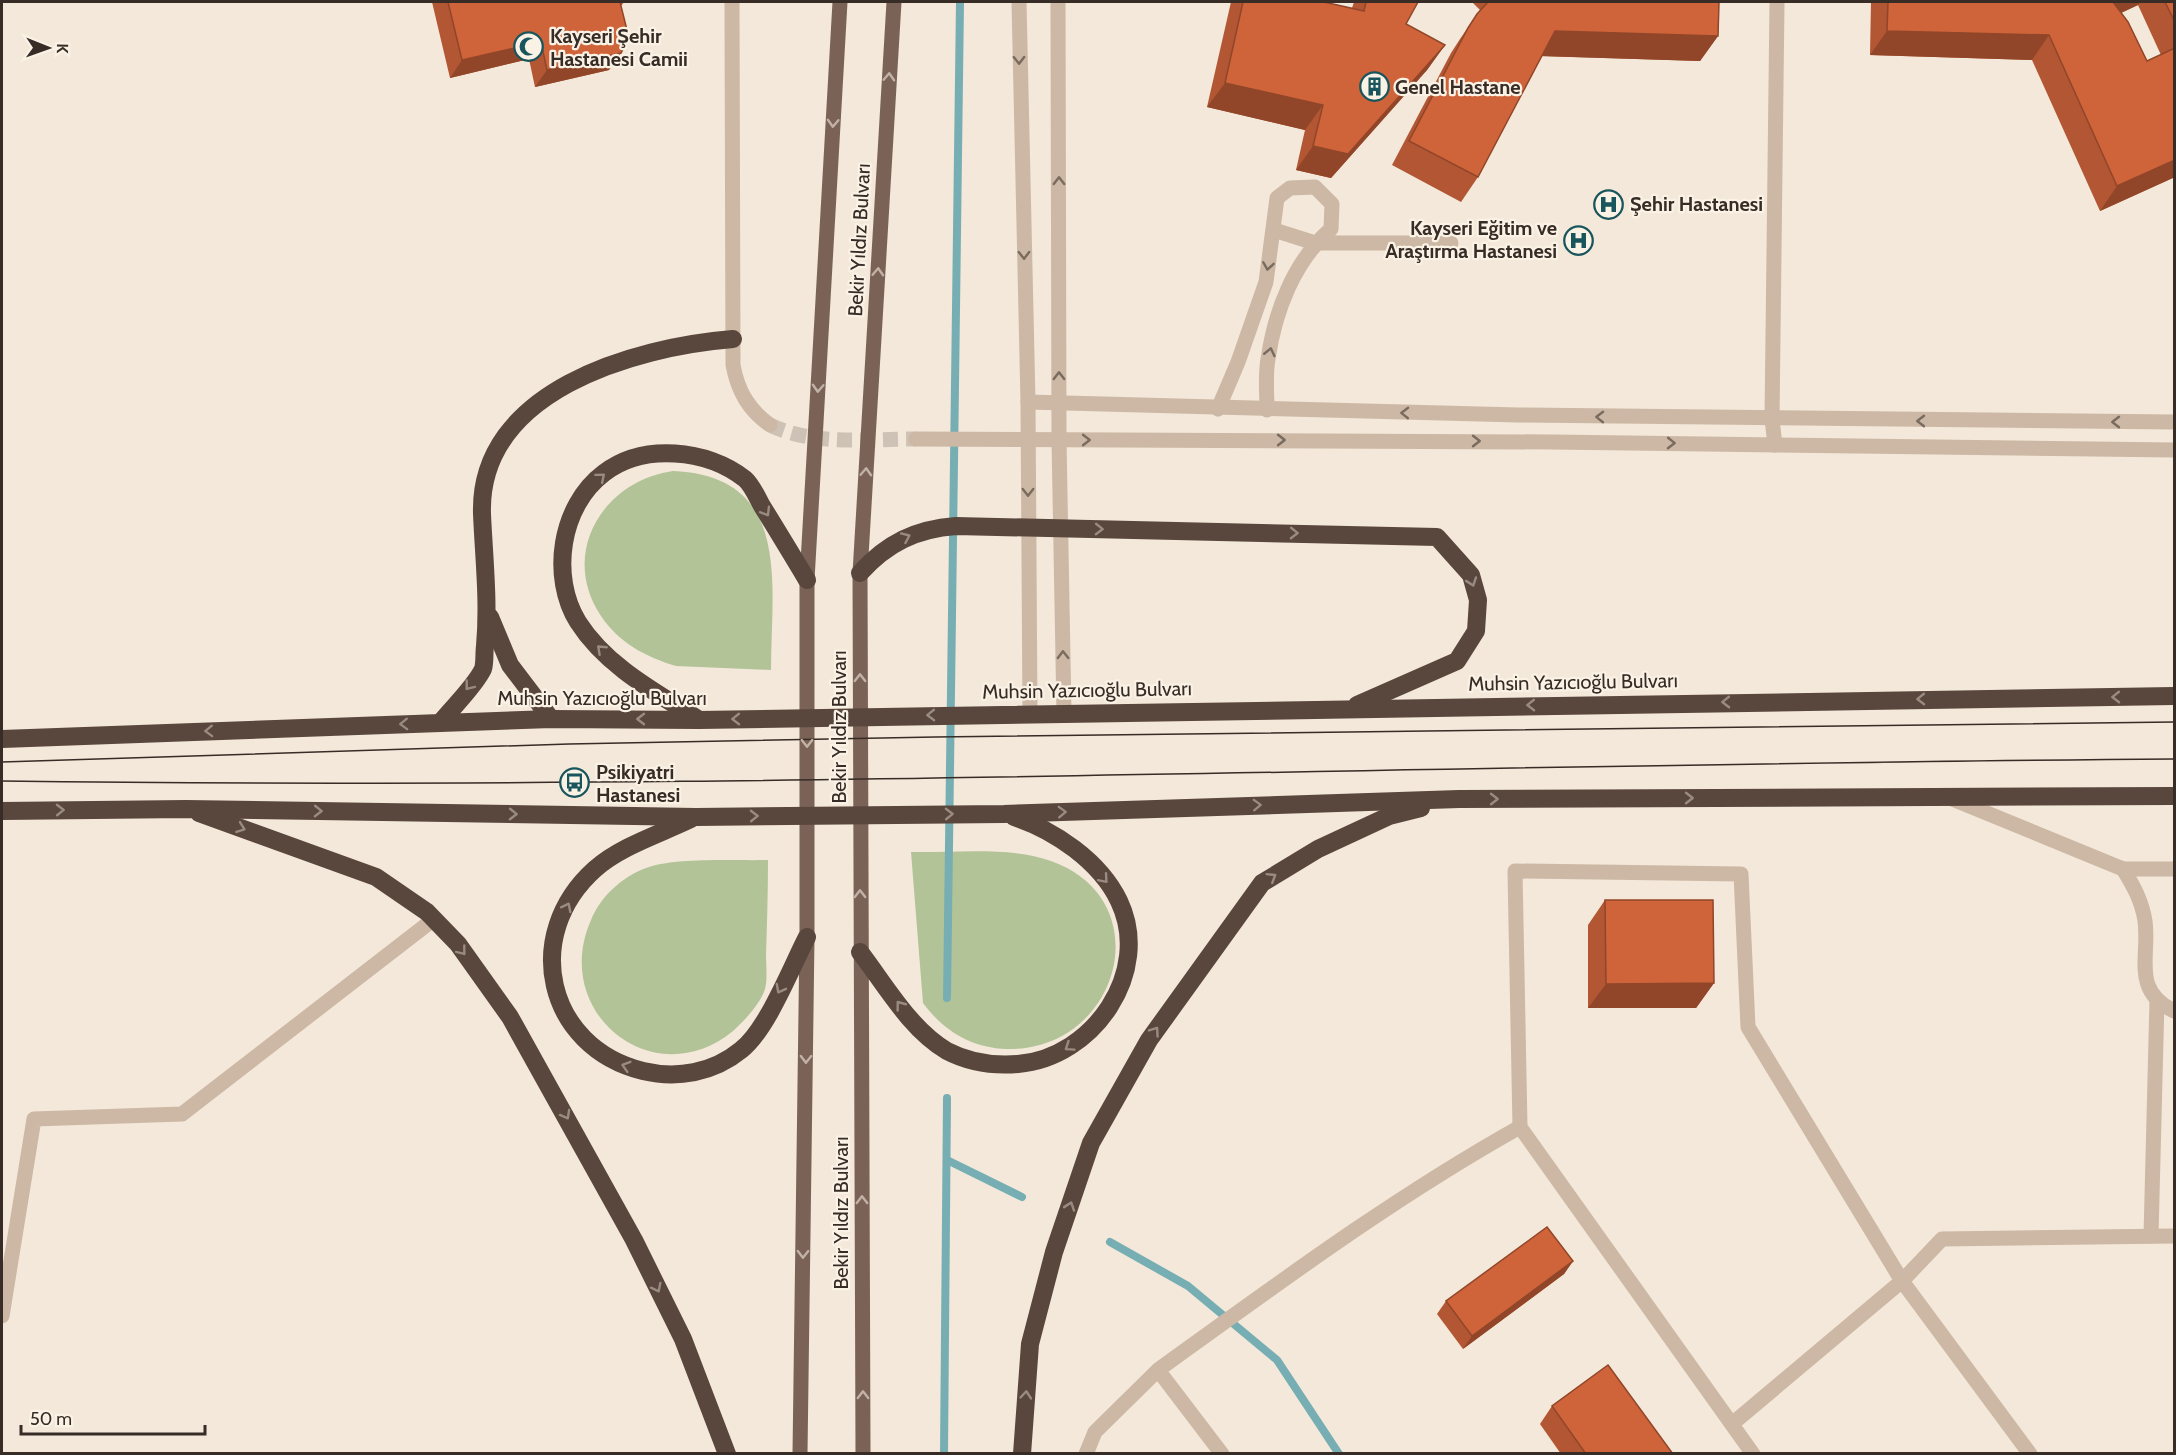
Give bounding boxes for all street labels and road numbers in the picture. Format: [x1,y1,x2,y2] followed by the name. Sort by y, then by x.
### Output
[843,163,875,317] street label: Bekir Yıldız Bulvarı
[827,650,851,804] street label: Bekir Yıldız Bulvarı
[1468,668,1678,696] street label: Muhsin Yazıcıoğlu Bulvarı
[982,676,1192,704] street label: Muhsin Yazıcıoğlu Bulvarı
[497,686,707,710] street label: Muhsin Yazıcıoğlu Bulvarı
[829,1136,853,1290] street label: Bekir Yıldız Bulvarı

